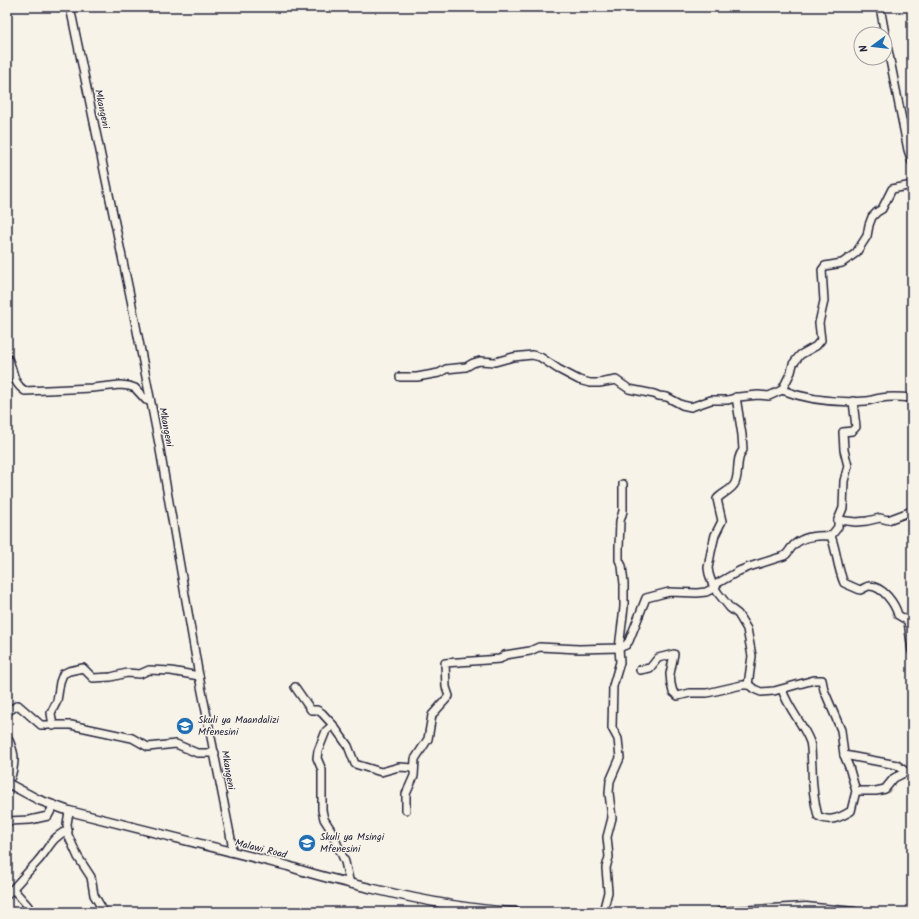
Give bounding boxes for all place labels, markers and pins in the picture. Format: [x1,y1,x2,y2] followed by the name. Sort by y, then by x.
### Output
[198,712,280,740] place label: Skuli ya Maandalizi Mfenesini
[175,716,195,736] school or university icon: Skuli ya Maandalizi Mfenesini
[320,829,385,857] place label: Skuli ya Msingi Mfenesini
[297,833,317,853] school or university icon: Skuli ya Msingi Mfenesini

